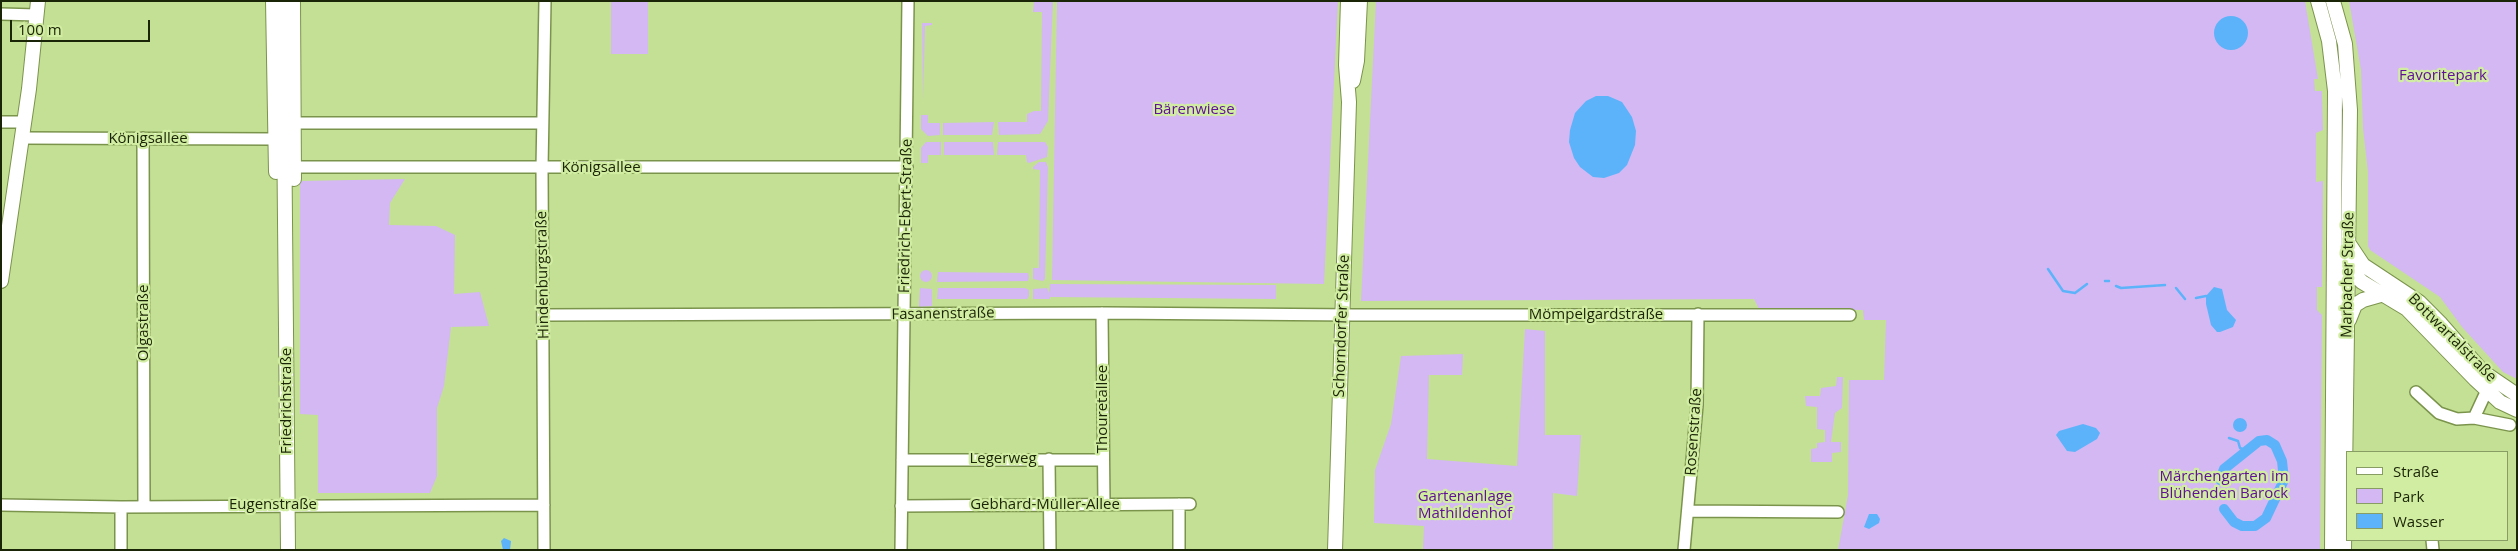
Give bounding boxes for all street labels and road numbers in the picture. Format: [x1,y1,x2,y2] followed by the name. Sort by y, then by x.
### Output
[108,130,188,148] street label: Königsallee
[896,139,916,293] street label: Friedrich-Ebert-Straße
[561,159,641,177] street label: Königsallee
[533,211,553,339] street label: Hindenburgstraße
[2338,212,2358,338] street label: Marbacher Straße
[1331,254,1353,398] street label: Schorndorfer Straße
[135,285,153,361] street label: Olgastraße
[2404,290,2500,386] street label: Bottwartalstraße
[891,304,995,324] street label: Fasanenstraße
[1529,306,1663,324] street label: Mömpelgardstraße
[278,348,296,454] street label: Friedrichstraße
[1094,365,1112,453] street label: Thouretallee
[1682,388,1706,476] street label: Rosenstraße
[969,450,1037,468] street label: Legerweg
[229,496,317,514] street label: Eugenstraße
[970,496,1120,514] street label: Gebhard-Müller-Allee

